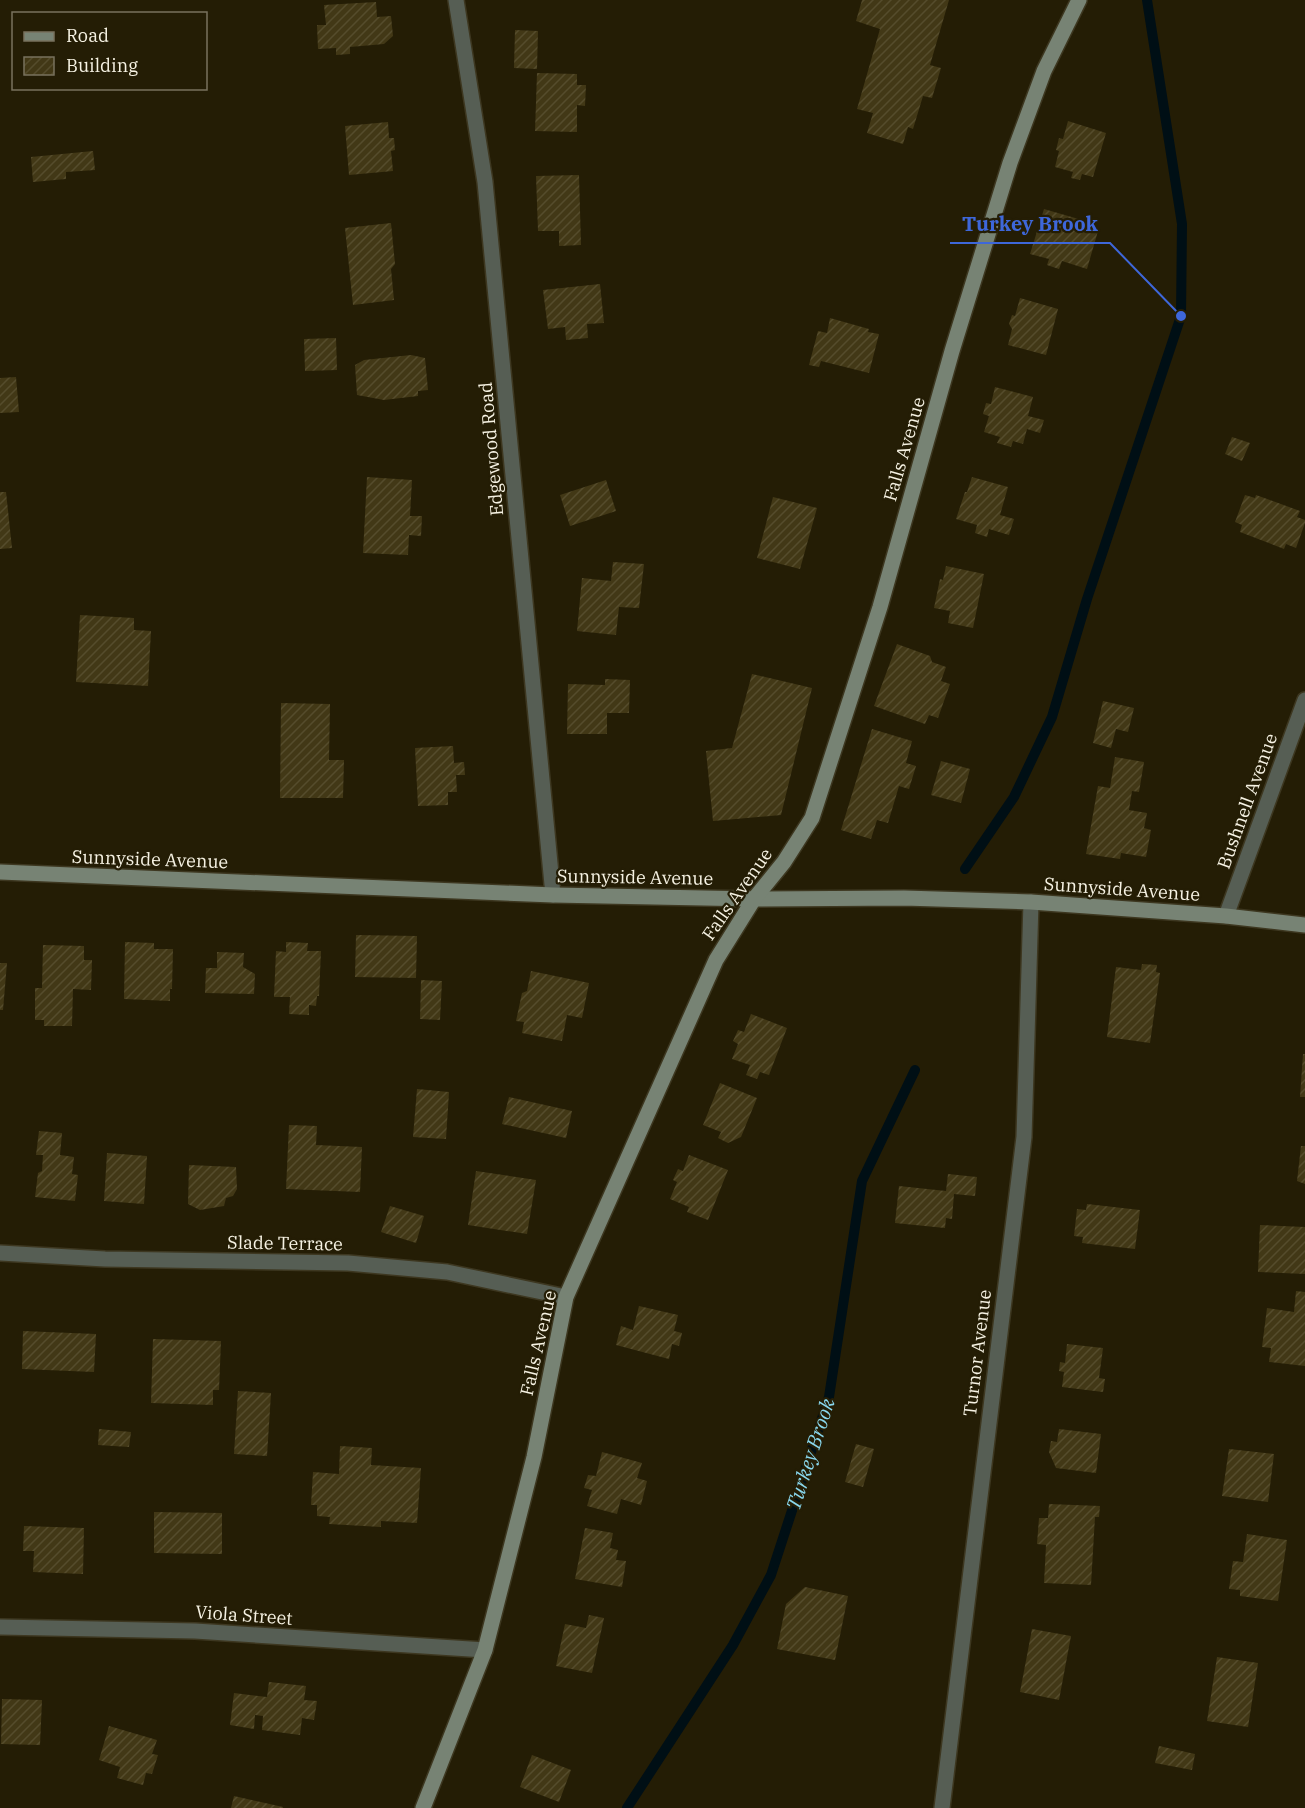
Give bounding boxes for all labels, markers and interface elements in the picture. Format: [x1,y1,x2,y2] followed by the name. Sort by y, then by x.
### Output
[12,12,207,90] legend
[66,24,109,47] text: Road
[66,54,138,77] text: Building
[950,205,1110,243] callout: Turkey Brook
[962,210,1099,237] text: Turkey Brook
[474,381,508,517] street label: Edgewood Road
[878,394,930,504] street label: Falls Avenue
[1212,730,1282,872] street label: Bushnell Avenue
[697,843,777,945] street label: Falls Avenue
[71,845,229,873] street label: Sunnyside Avenue
[557,864,713,890] street label: Sunnyside Avenue
[1043,872,1201,906] street label: Sunnyside Avenue
[227,1230,343,1256] street label: Slade Terrace
[515,1288,561,1398] street label: Falls Avenue
[958,1288,996,1418] street label: Turnor Avenue
[779,1394,841,1513] water label: Turkey Brook
[195,1600,293,1630] street label: Viola Street

